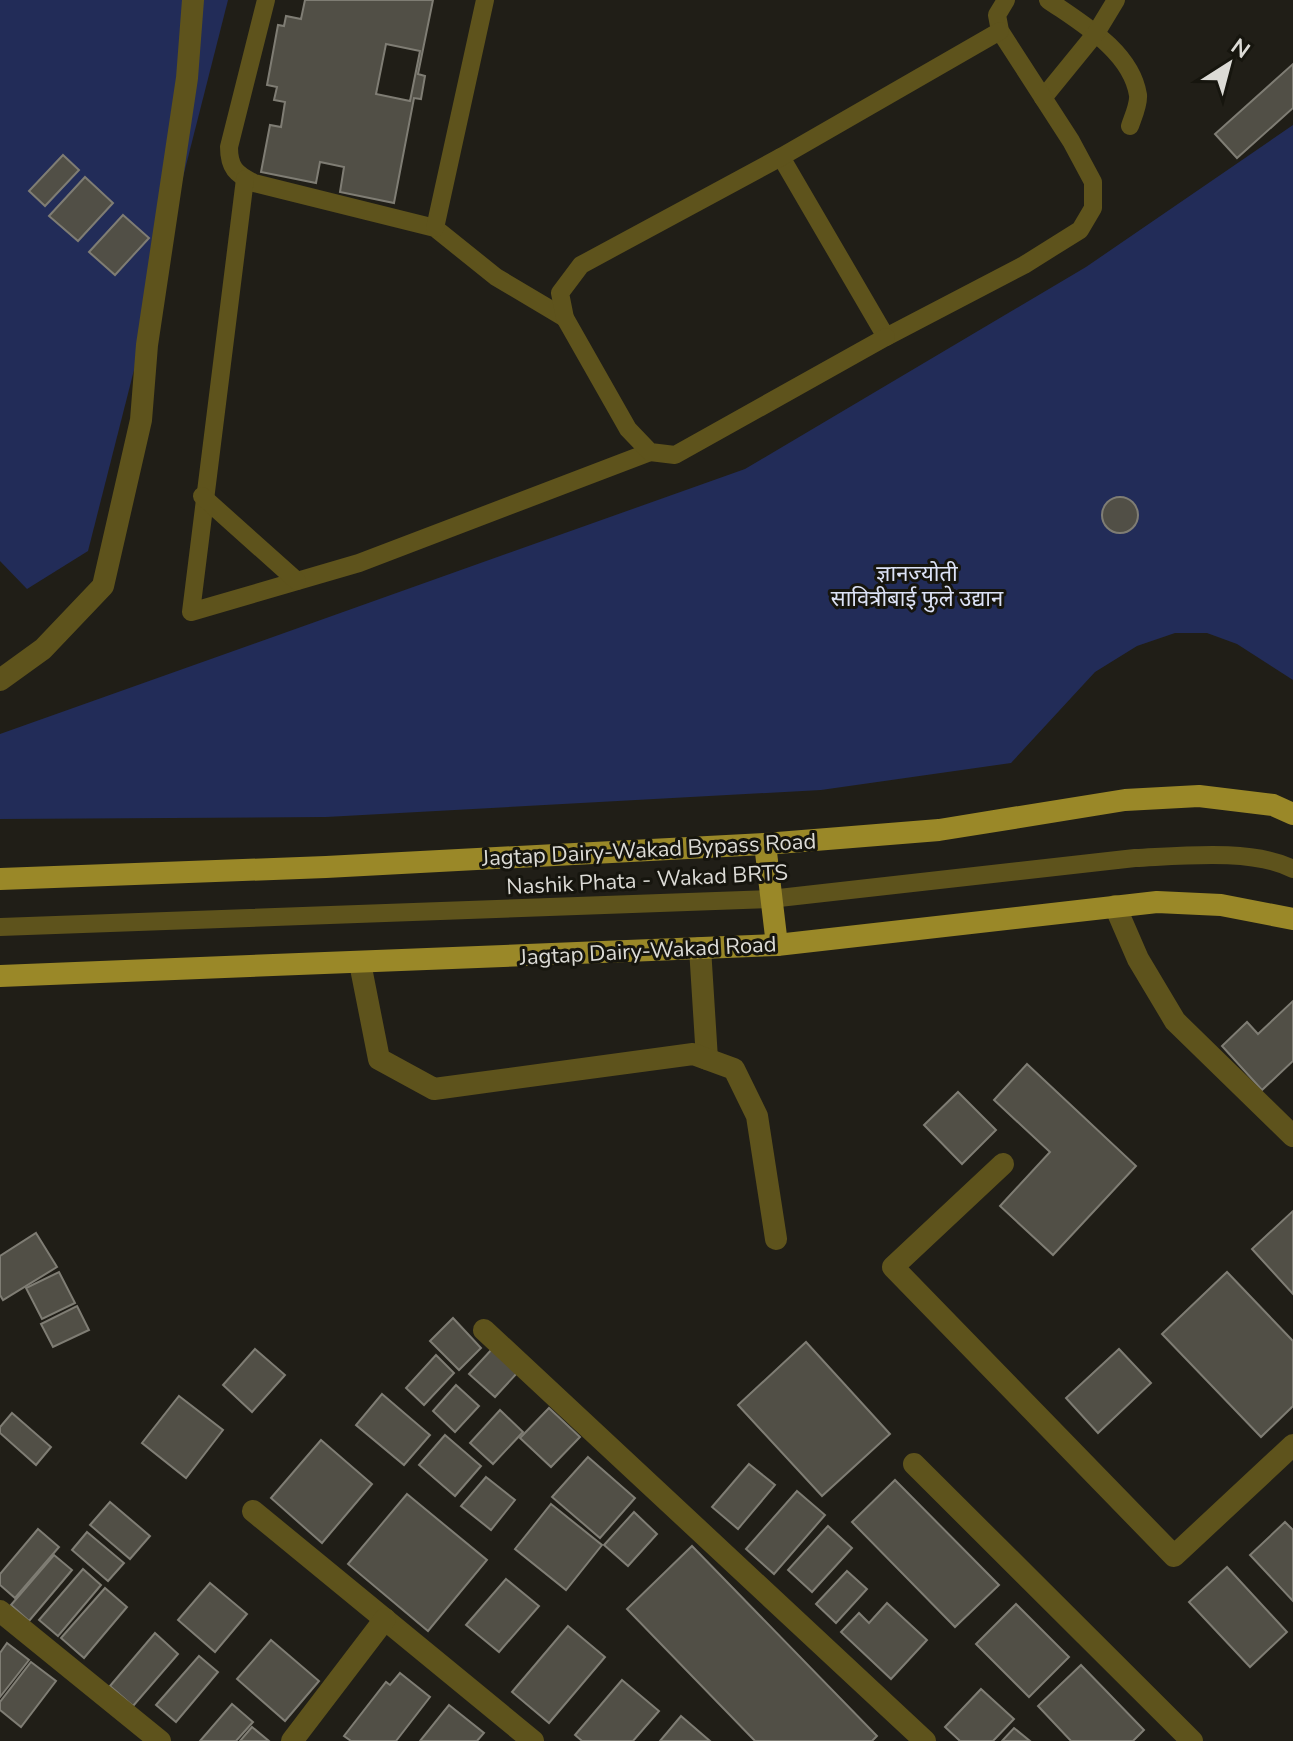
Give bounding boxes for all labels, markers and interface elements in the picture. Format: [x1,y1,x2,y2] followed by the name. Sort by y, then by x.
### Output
[1189,24,1269,104] north arrow
[1225,32,1256,66] text: N
[831,559,1004,614] park label: ज्ञानज्योती सावित्रीबाई फुले उद्यान
[480,826,817,874] street label: Jagtap Dairy-Wakad Bypass Road
[506,858,789,902] street label: Nashik Phata - Wakad BRTS
[518,929,777,973] street label: Jagtap Dairy-Wakad Road

